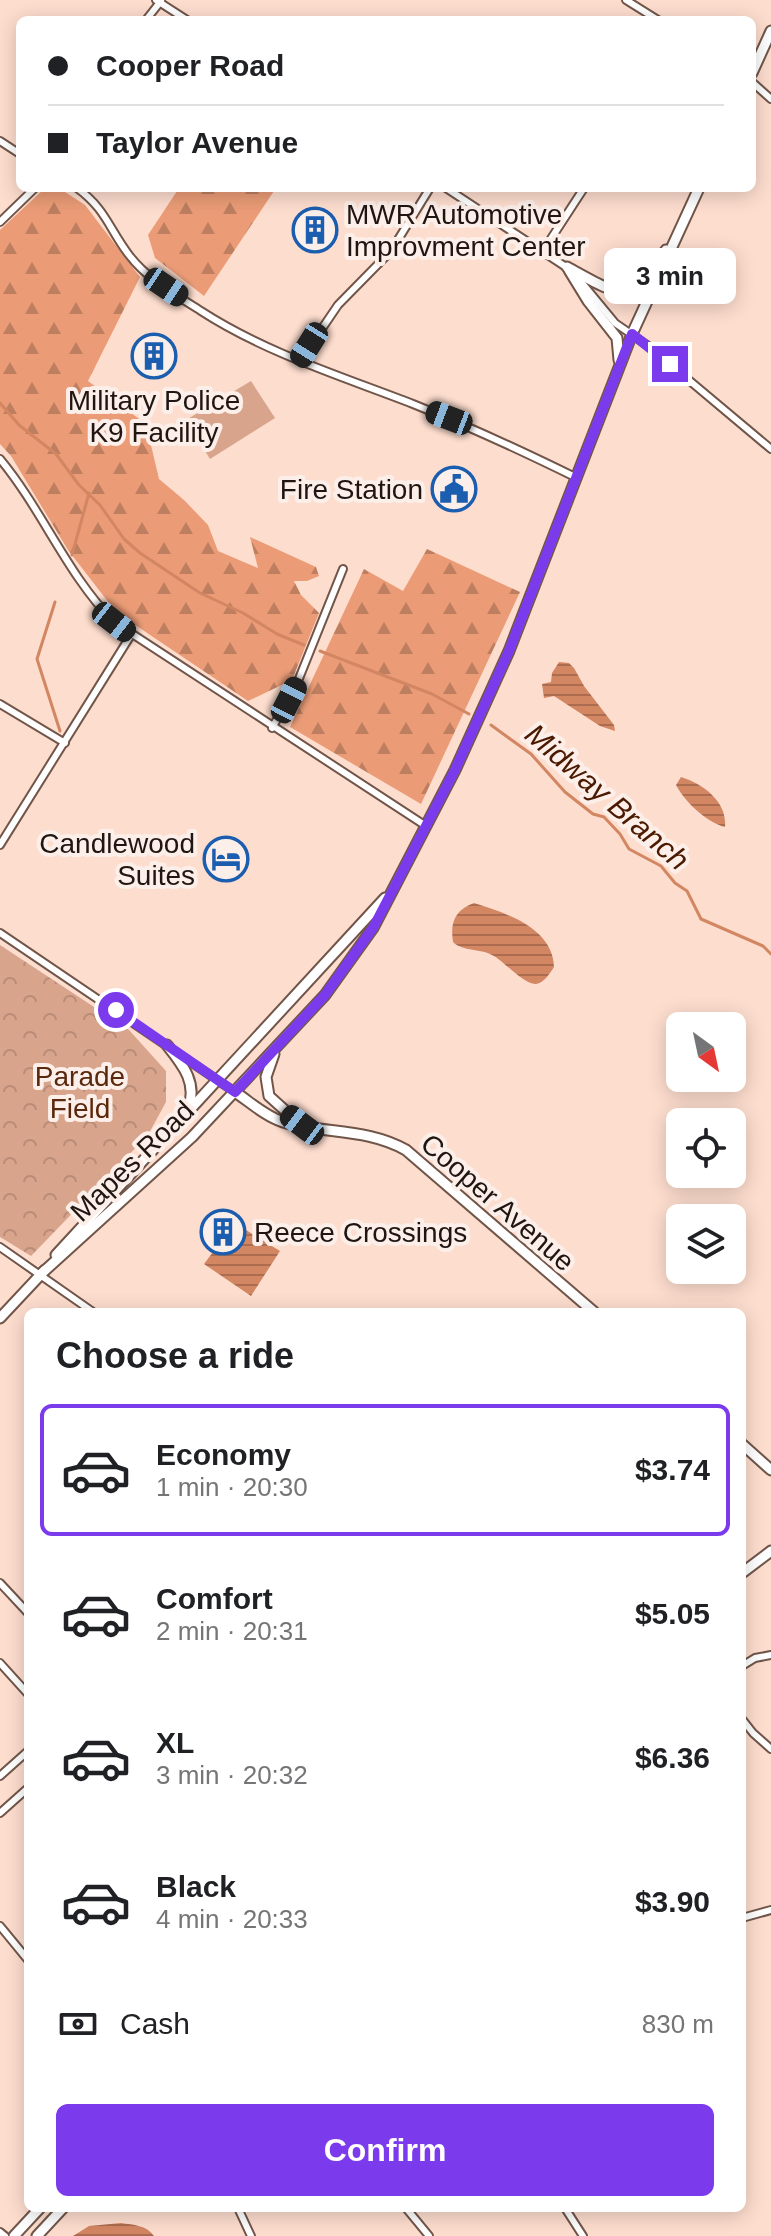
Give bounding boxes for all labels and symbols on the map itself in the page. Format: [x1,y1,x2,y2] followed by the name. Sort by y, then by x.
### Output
[346,199,586,262] place label: MWR Automotive Improvment Center
[291,206,339,254] building icon: MWR Automotive Improvment Center
[604,248,736,304] callout: 3 min
[139,264,193,310] car
[286,318,332,372] car
[130,332,178,380] building icon: Military Police K9 Facility
[652,346,688,382] route end
[68,385,240,448] place label: Military Police K9 Facility
[422,398,476,438] car
[430,465,478,513] public building icon: Fire Station
[280,474,423,505] place label: Fire Station
[88,598,140,646] car
[267,673,311,727] car
[519,717,696,876] water label: Midway Branch
[39,828,195,891] place label: Candlewood Suites
[202,835,250,883] hotel icon: Candlewood Suites
[98,992,134,1028] route start
[666,1012,746,1092] north arrow
[35,1061,125,1124] park label: Parade Field
[64,1095,200,1228] street label: Mapes Road
[276,1101,328,1149] car
[415,1128,580,1277] street label: Cooper Avenue
[199,1208,247,1256] building icon: Reece Crossings
[254,1217,467,1248] place label: Reece Crossings

